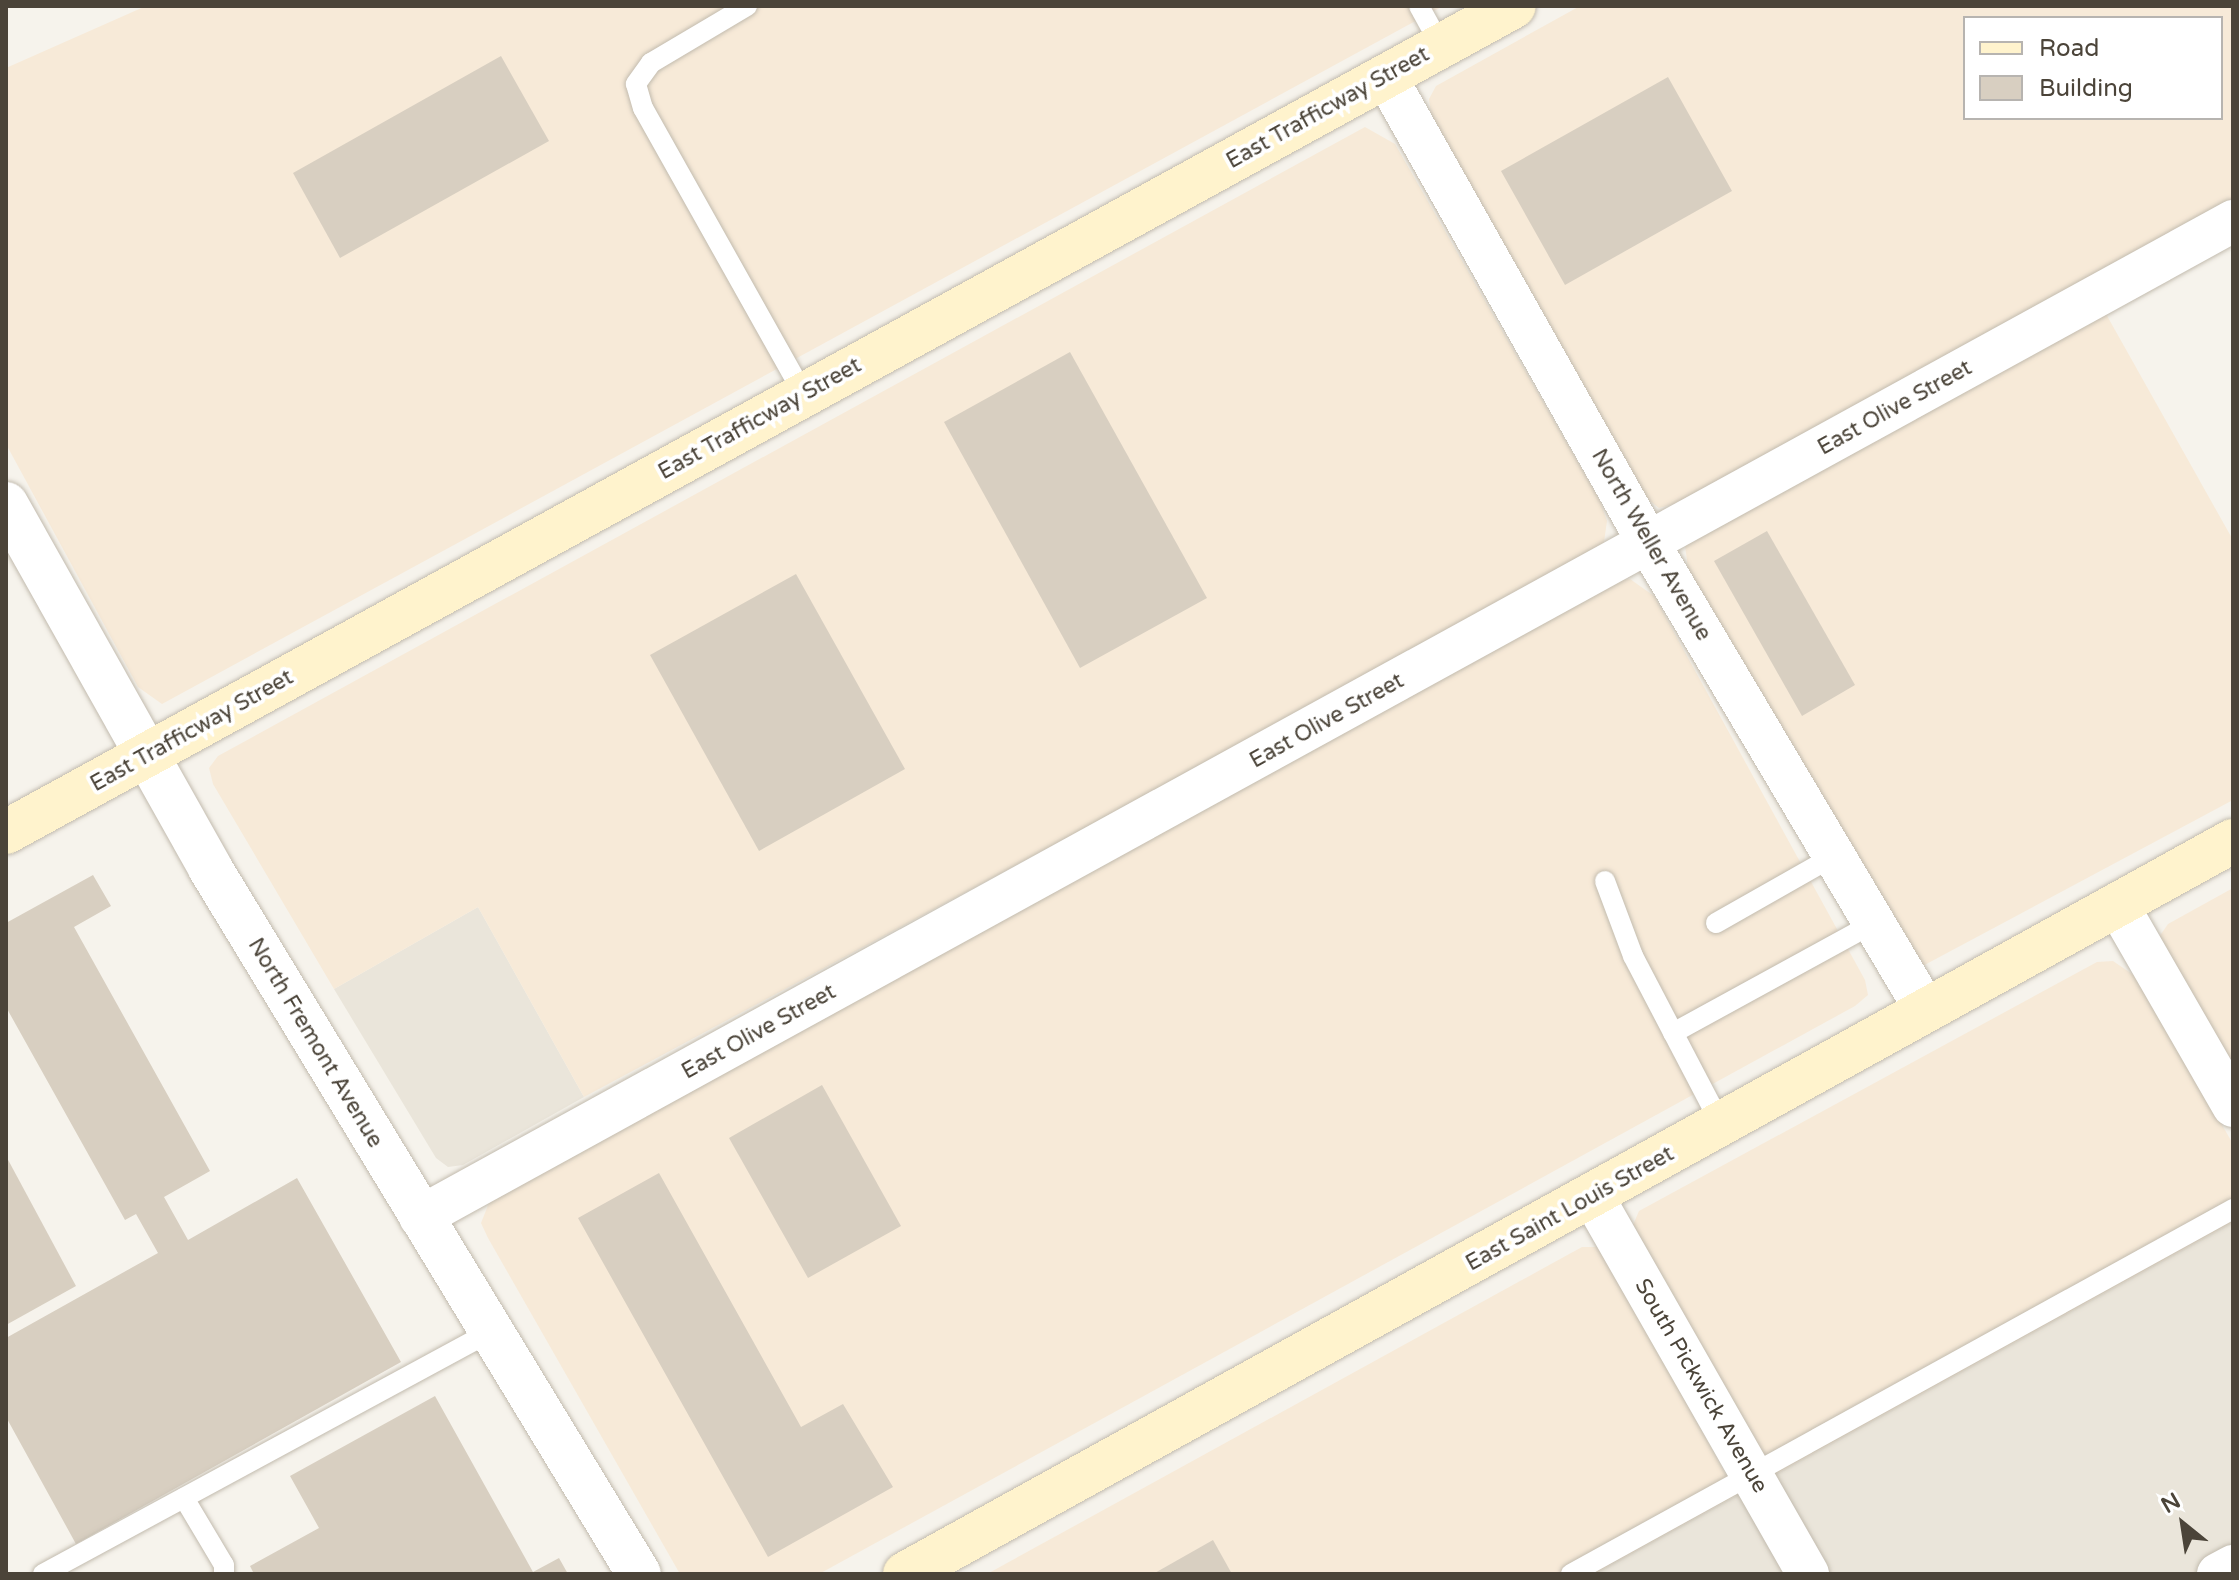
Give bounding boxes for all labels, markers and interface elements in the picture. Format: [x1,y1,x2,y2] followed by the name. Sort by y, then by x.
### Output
[1963,16,2223,120] legend
[2039,34,2099,63] text: Road
[1222,41,1434,175] street label: East Trafficway Street
[2039,74,2133,103] text: Building
[654,352,866,486] street label: East Trafficway Street
[1813,355,1977,461] street label: East Olive Street
[1585,445,1717,645] street label: North Weller Avenue
[86,664,298,798] street label: East Trafficway Street
[1245,668,1409,774] street label: East Olive Street
[242,934,388,1152] street label: North Fremont Avenue
[677,979,841,1085] street label: East Olive Street
[1461,1141,1679,1277] street label: East Saint Louis Street
[1629,1274,1773,1498] street label: South Pickwick Avenue
[2143,1484,2223,1564] north arrow
[2157,1488,2185,1519] text: N

